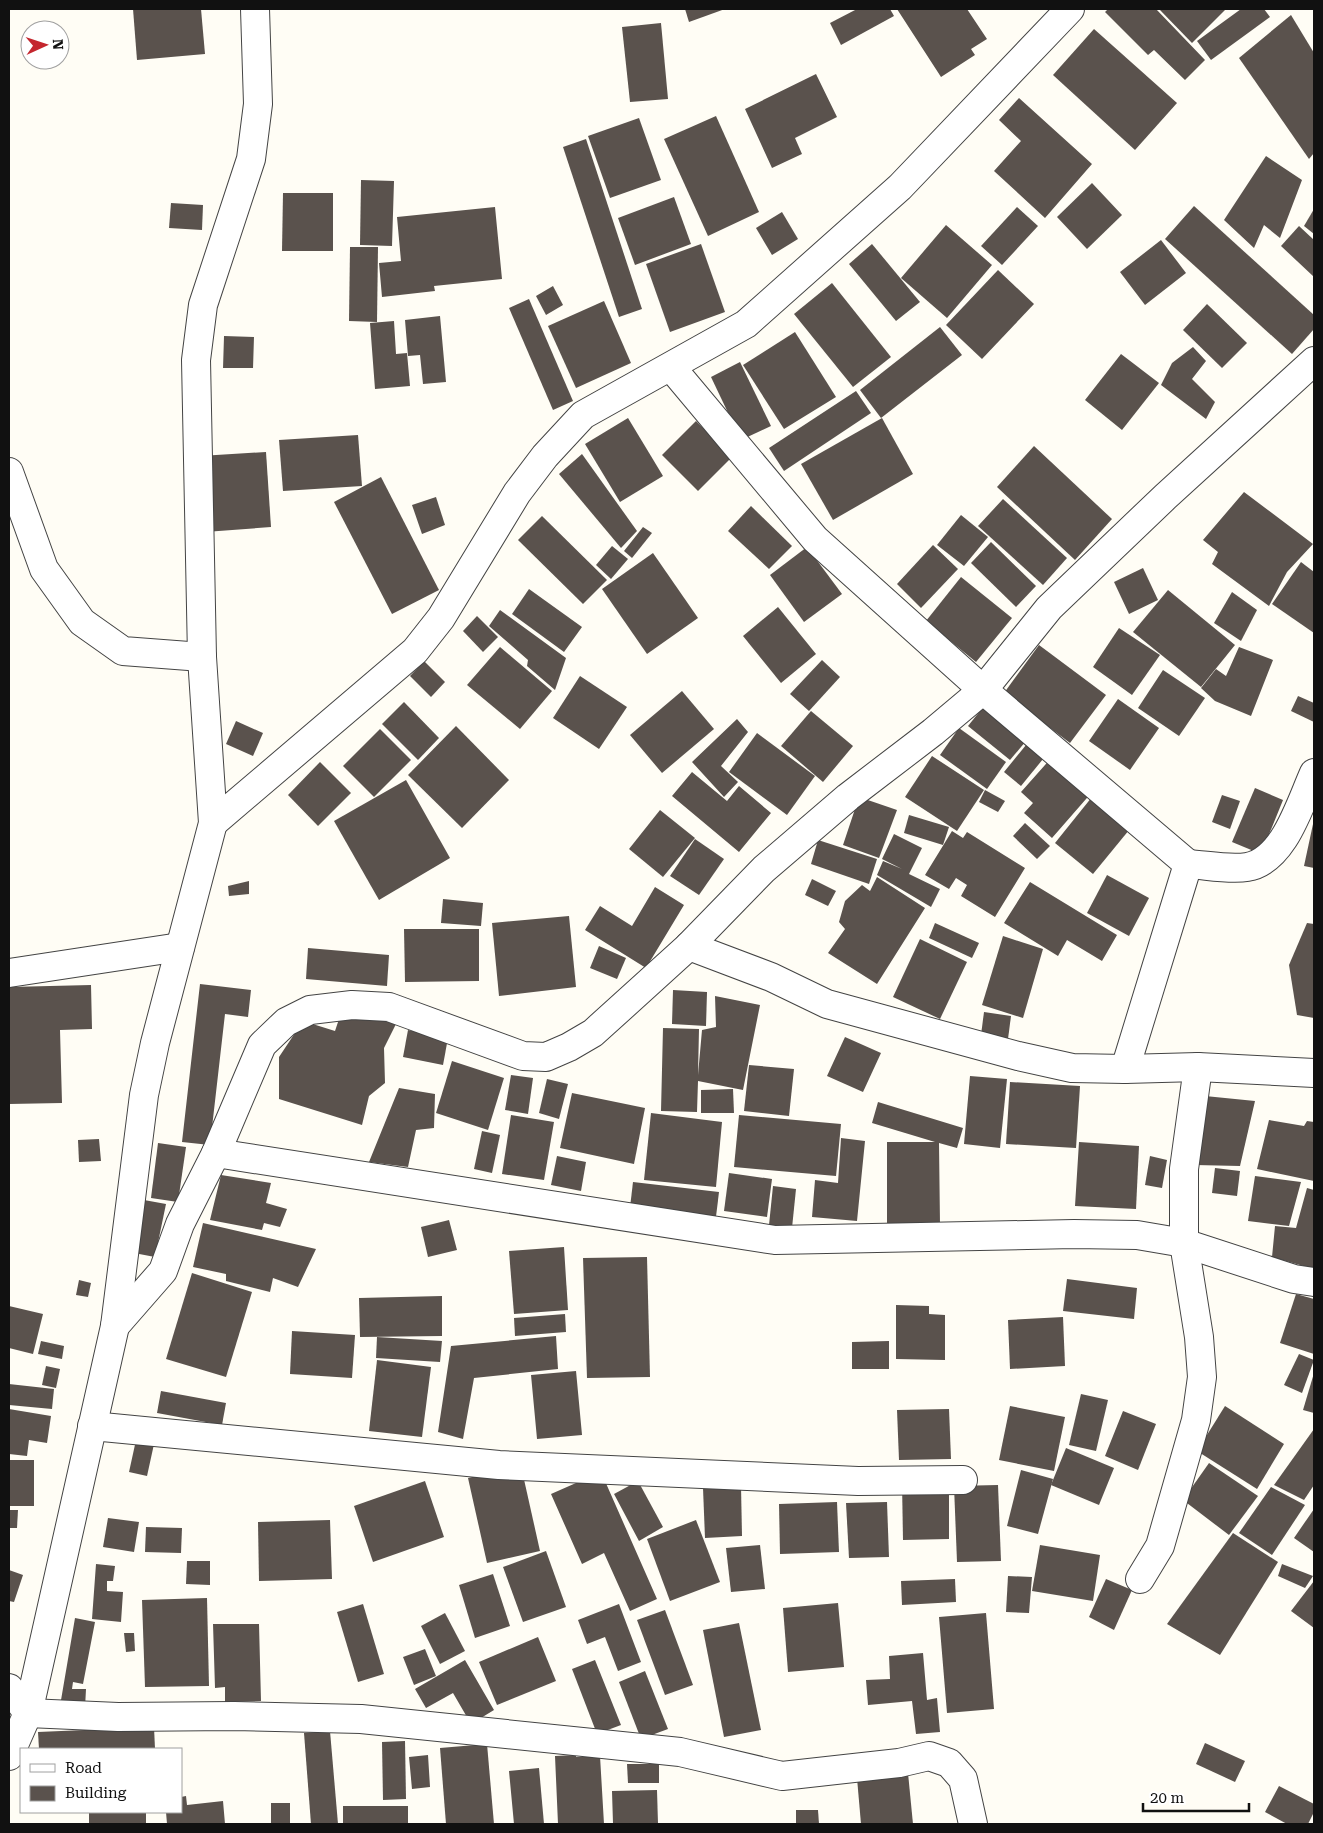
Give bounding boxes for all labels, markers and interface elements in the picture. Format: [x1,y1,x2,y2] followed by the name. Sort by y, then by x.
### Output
[20,20,70,70] north arrow
[50,39,66,50] text: N
[20,1748,182,1813] legend
[65,1759,102,1777] text: Road
[1143,1780,1249,1812] scale bar
[65,1784,127,1802] text: Building
[1150,1789,1185,1807] text: 20 m

